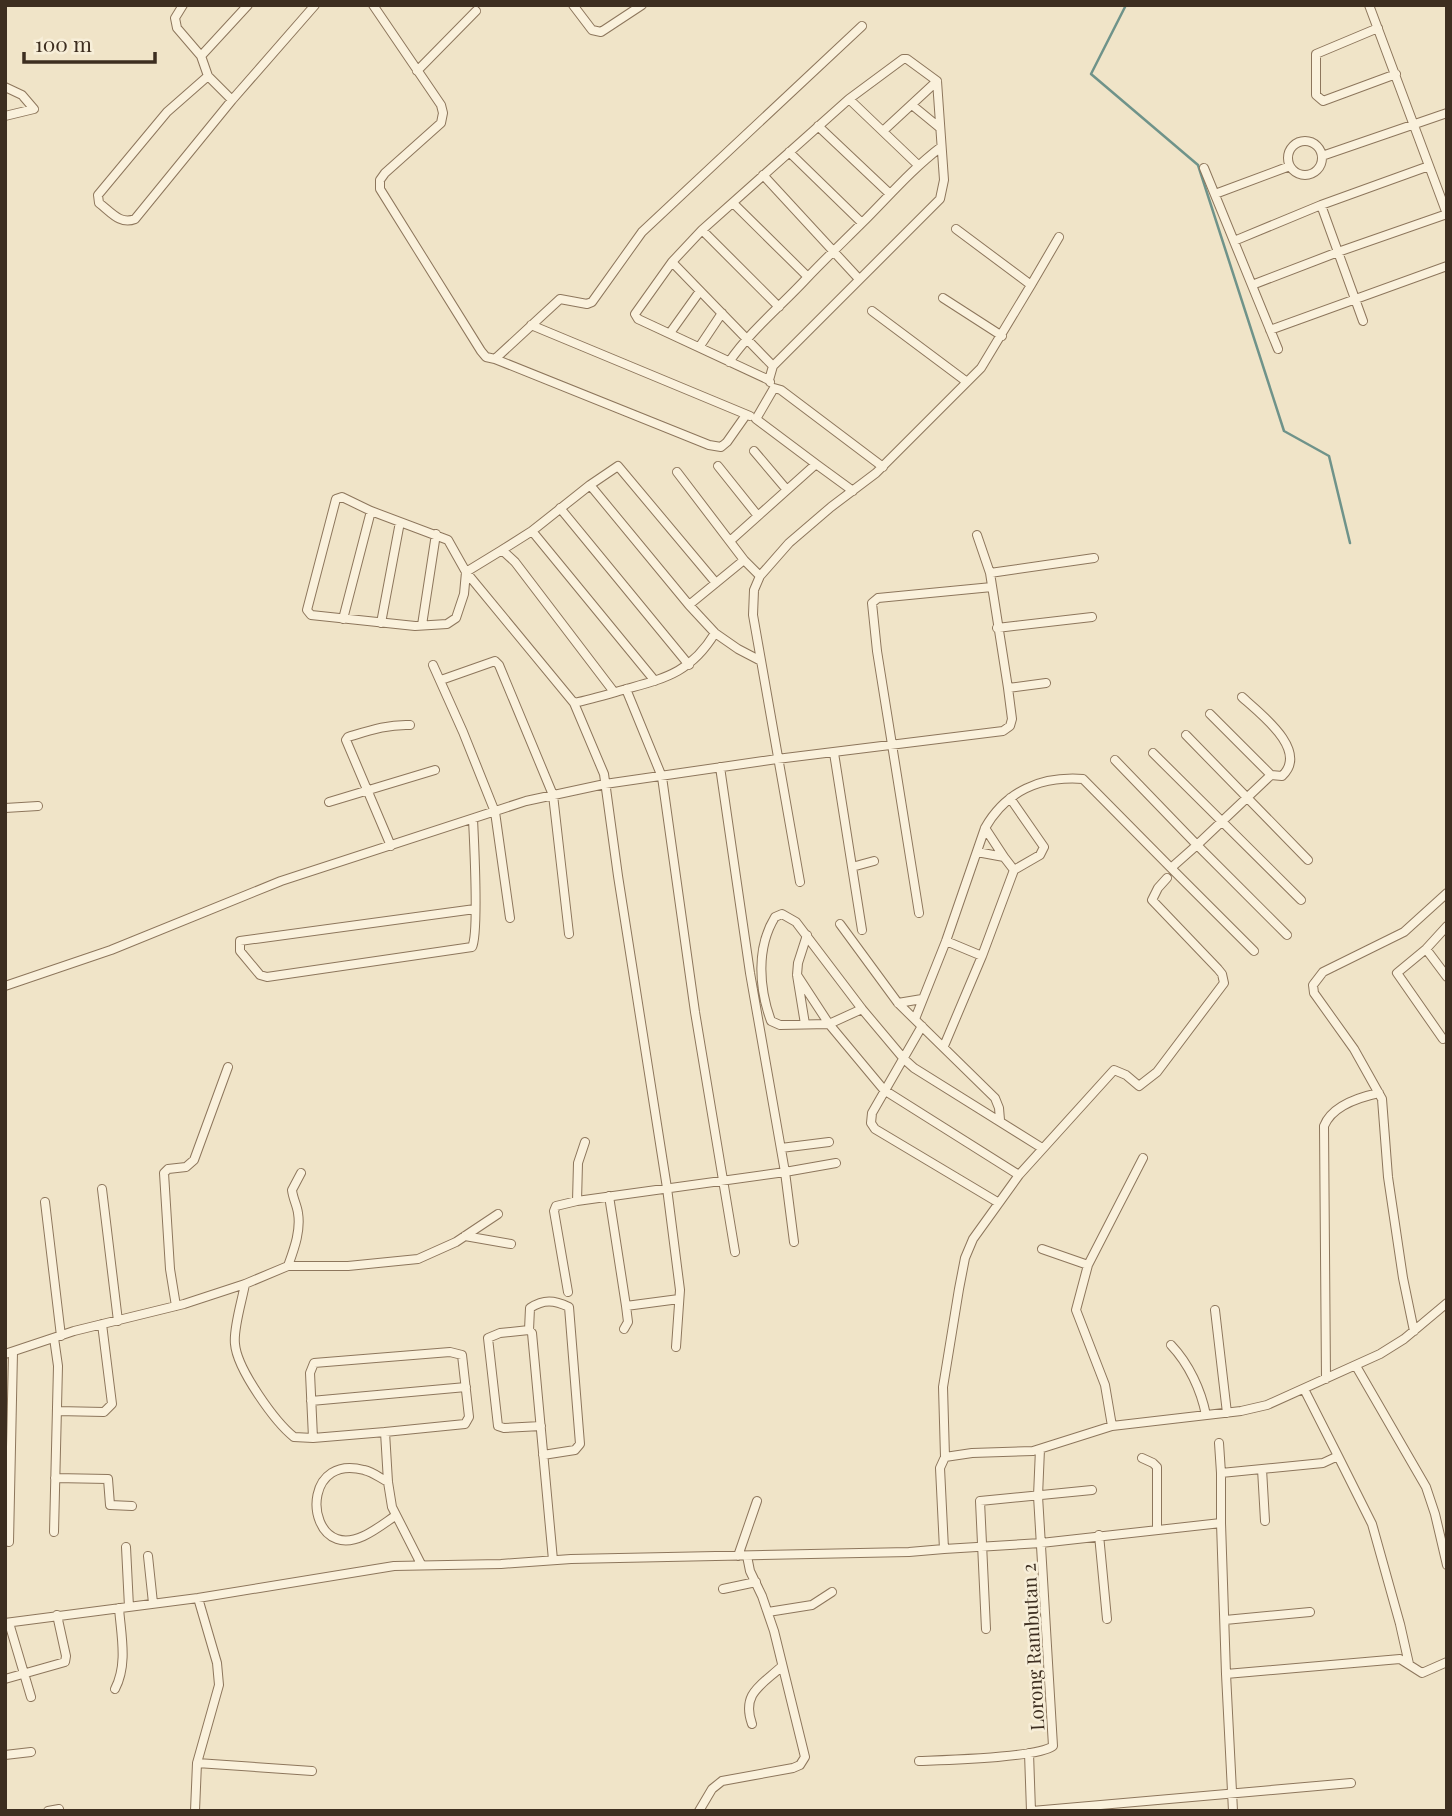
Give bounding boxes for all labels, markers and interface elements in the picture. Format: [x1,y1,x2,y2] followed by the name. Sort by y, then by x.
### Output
[24,21,156,65] scale bar
[35,29,92,57] text: 100 m
[1015,1563,1049,1731] street label: Lorong Rambutan 2

